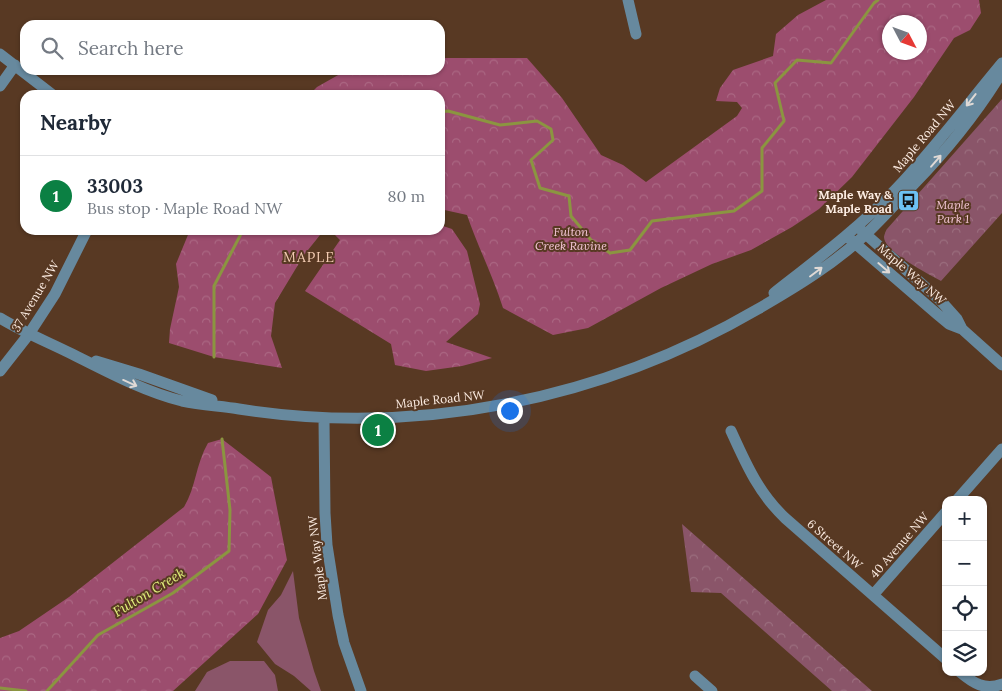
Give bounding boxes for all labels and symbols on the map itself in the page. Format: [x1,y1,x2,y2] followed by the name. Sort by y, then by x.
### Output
[882,15,927,60] north arrow
[966,94,977,107] one-way arrow
[890,96,959,175] street label: Maple Road NW
[930,154,942,167] one-way arrow
[818,187,893,216] place label: Maple Way & Maple Road
[896,189,920,213] bus stop icon: Maple Way & Maple Road
[936,197,970,226] park label: Maple Park 1
[535,224,607,253] park label: Fulton Creek Ravine
[875,240,950,308] street label: Maple Way NW
[283,248,335,266] district label: MAPLE
[8,257,63,334] street label: 37 Avenue NW
[877,262,890,273] one-way arrow
[809,267,823,277] one-way arrow
[122,378,137,388] one-way arrow
[395,387,486,411] street label: Maple Road NW
[497,398,523,424] your location
[362,411,394,449] pin: 1
[866,508,932,581] street label: 40 Avenue NW
[304,514,330,601] street label: Maple Way NW
[804,516,867,573] street label: 6 Street NW
[110,563,188,621] water label: Fulton Creek

